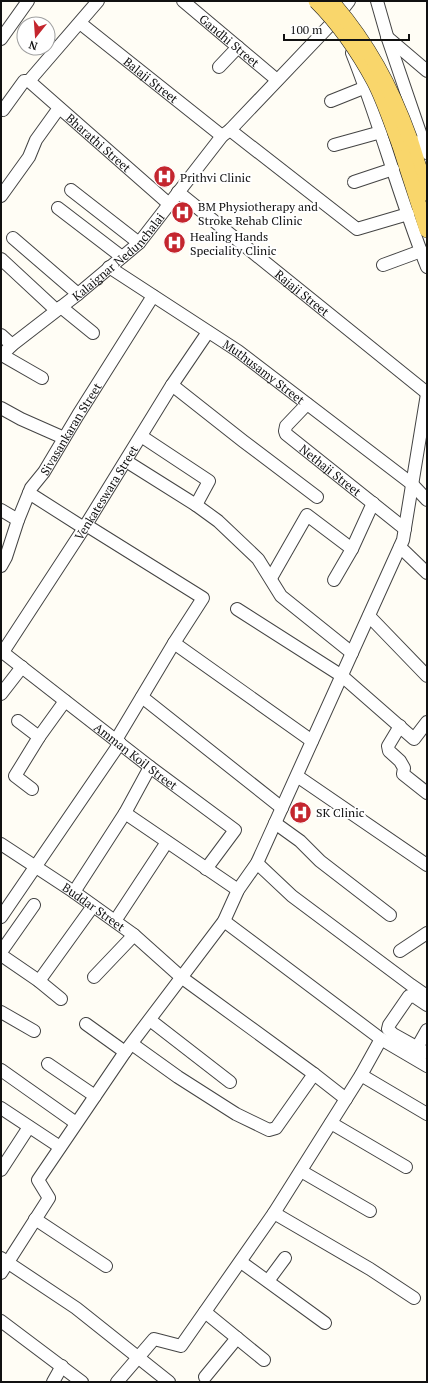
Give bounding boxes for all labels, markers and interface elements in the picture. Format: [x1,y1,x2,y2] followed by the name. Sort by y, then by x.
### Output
[197,11,263,70] street label: Gandhi Street
[16,16,56,56] north arrow
[284,16,409,42] scale bar
[290,22,323,37] text: 100 m
[26,37,39,53] text: N
[121,53,182,106] street label: Balaji Street
[63,110,135,175] street label: Bharathi Street
[152,164,178,190] hospital icon: Prithvi Clinic
[180,170,251,185] place label: Prithvi Clinic
[198,199,318,228] place label: BM Physiotherapy and Stroke Rehab Clinic
[170,200,196,226] hospital icon: BM Physiotherapy and Stroke Rehab Clinic
[69,209,167,304] street label: Kalaignar Nedunchalai
[190,229,277,258] place label: Healing Hands Speciality Clinic
[161,230,187,256] hospital icon: Healing Hands Speciality Clinic
[272,266,333,319] street label: Rajaji Street
[220,336,308,407] street label: Muthusamy Street
[36,379,104,478] street label: Sivasankaran Street
[297,441,365,499] street label: Nethaji Street
[71,442,141,543] street label: Venkateswara Street
[91,719,181,793] street label: Amman Koil Street
[287,799,313,825] hospital icon: SK Clinic
[316,805,365,820] place label: SK Clinic
[60,879,129,934] street label: Buddar Street

